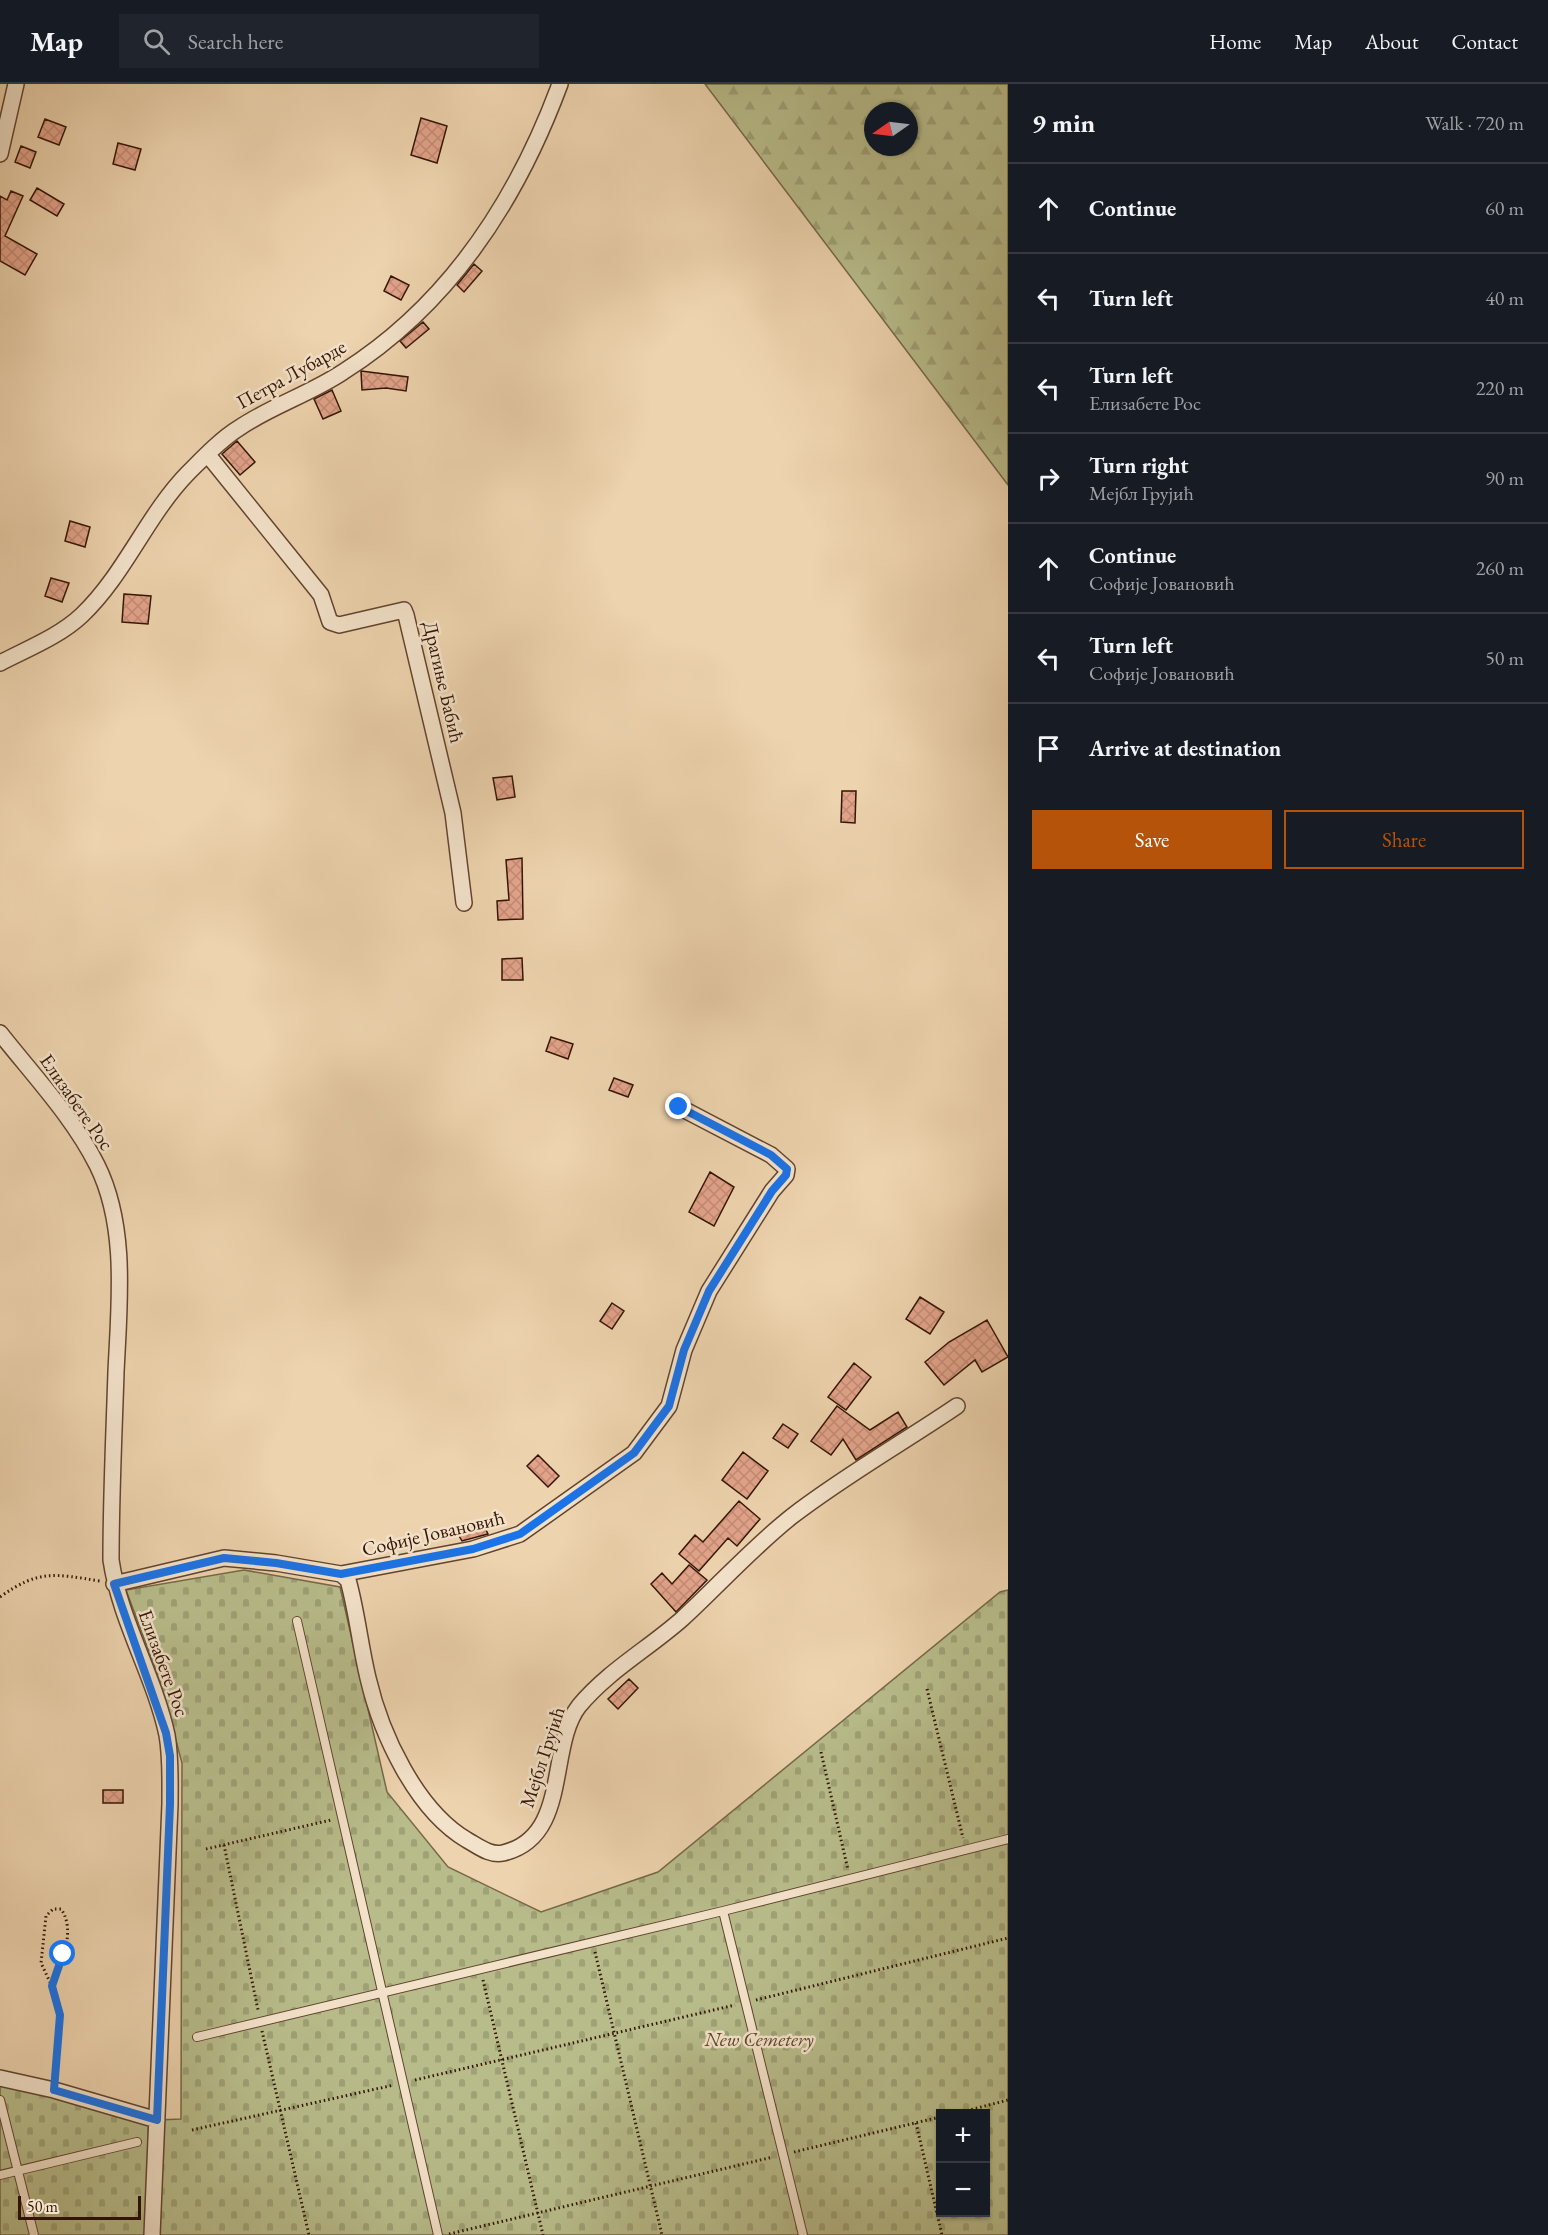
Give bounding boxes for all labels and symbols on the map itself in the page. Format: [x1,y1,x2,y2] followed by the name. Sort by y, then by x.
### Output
[864,102,918,156] north arrow
[232,333,351,415] street label: Петра Лубарде
[417,619,471,745] street label: Драгиње Бабић
[34,1049,120,1155] street label: Елизабете Рос
[665,1093,691,1119] route end
[359,1504,507,1562] street label: Софије Јовановић
[133,1606,195,1720] street label: Елизабете Рос
[513,1703,571,1811] street label: Мејбл Грујић
[49,1940,75,1966] route start
[703,2026,814,2052] park label: New Cemetery
[18,2193,141,2220] scale bar

